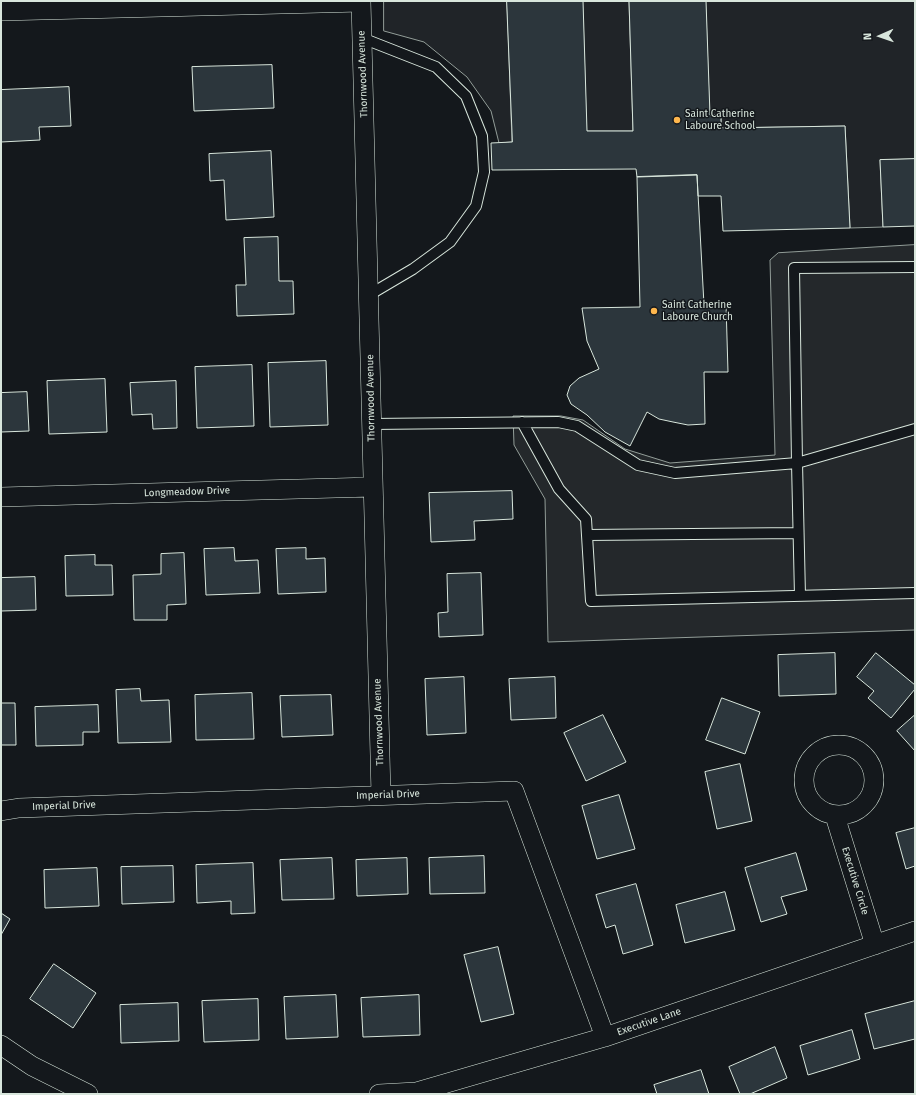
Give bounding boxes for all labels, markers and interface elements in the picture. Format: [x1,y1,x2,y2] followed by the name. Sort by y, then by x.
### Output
[860,16,900,56] north arrow
[355,30,371,118] street label: Thornwood Avenue
[861,33,874,40] text: N
[685,108,755,132] place label: Saint Catherine Laboure School
[672,115,682,125] marker: Saint Catherine Laboure School
[662,299,733,322] place label: Saint Catherine Laboure Church
[649,306,659,316] marker: Saint Catherine Laboure Church
[364,354,378,442] street label: Thornwood Avenue
[144,485,230,499] street label: Longmeadow Drive
[371,678,387,766] street label: Thornwood Avenue
[356,788,420,802] street label: Imperial Drive
[32,799,96,813] street label: Imperial Drive
[839,846,871,916] street label: Executive Circle
[615,1005,683,1039] street label: Executive Lane

